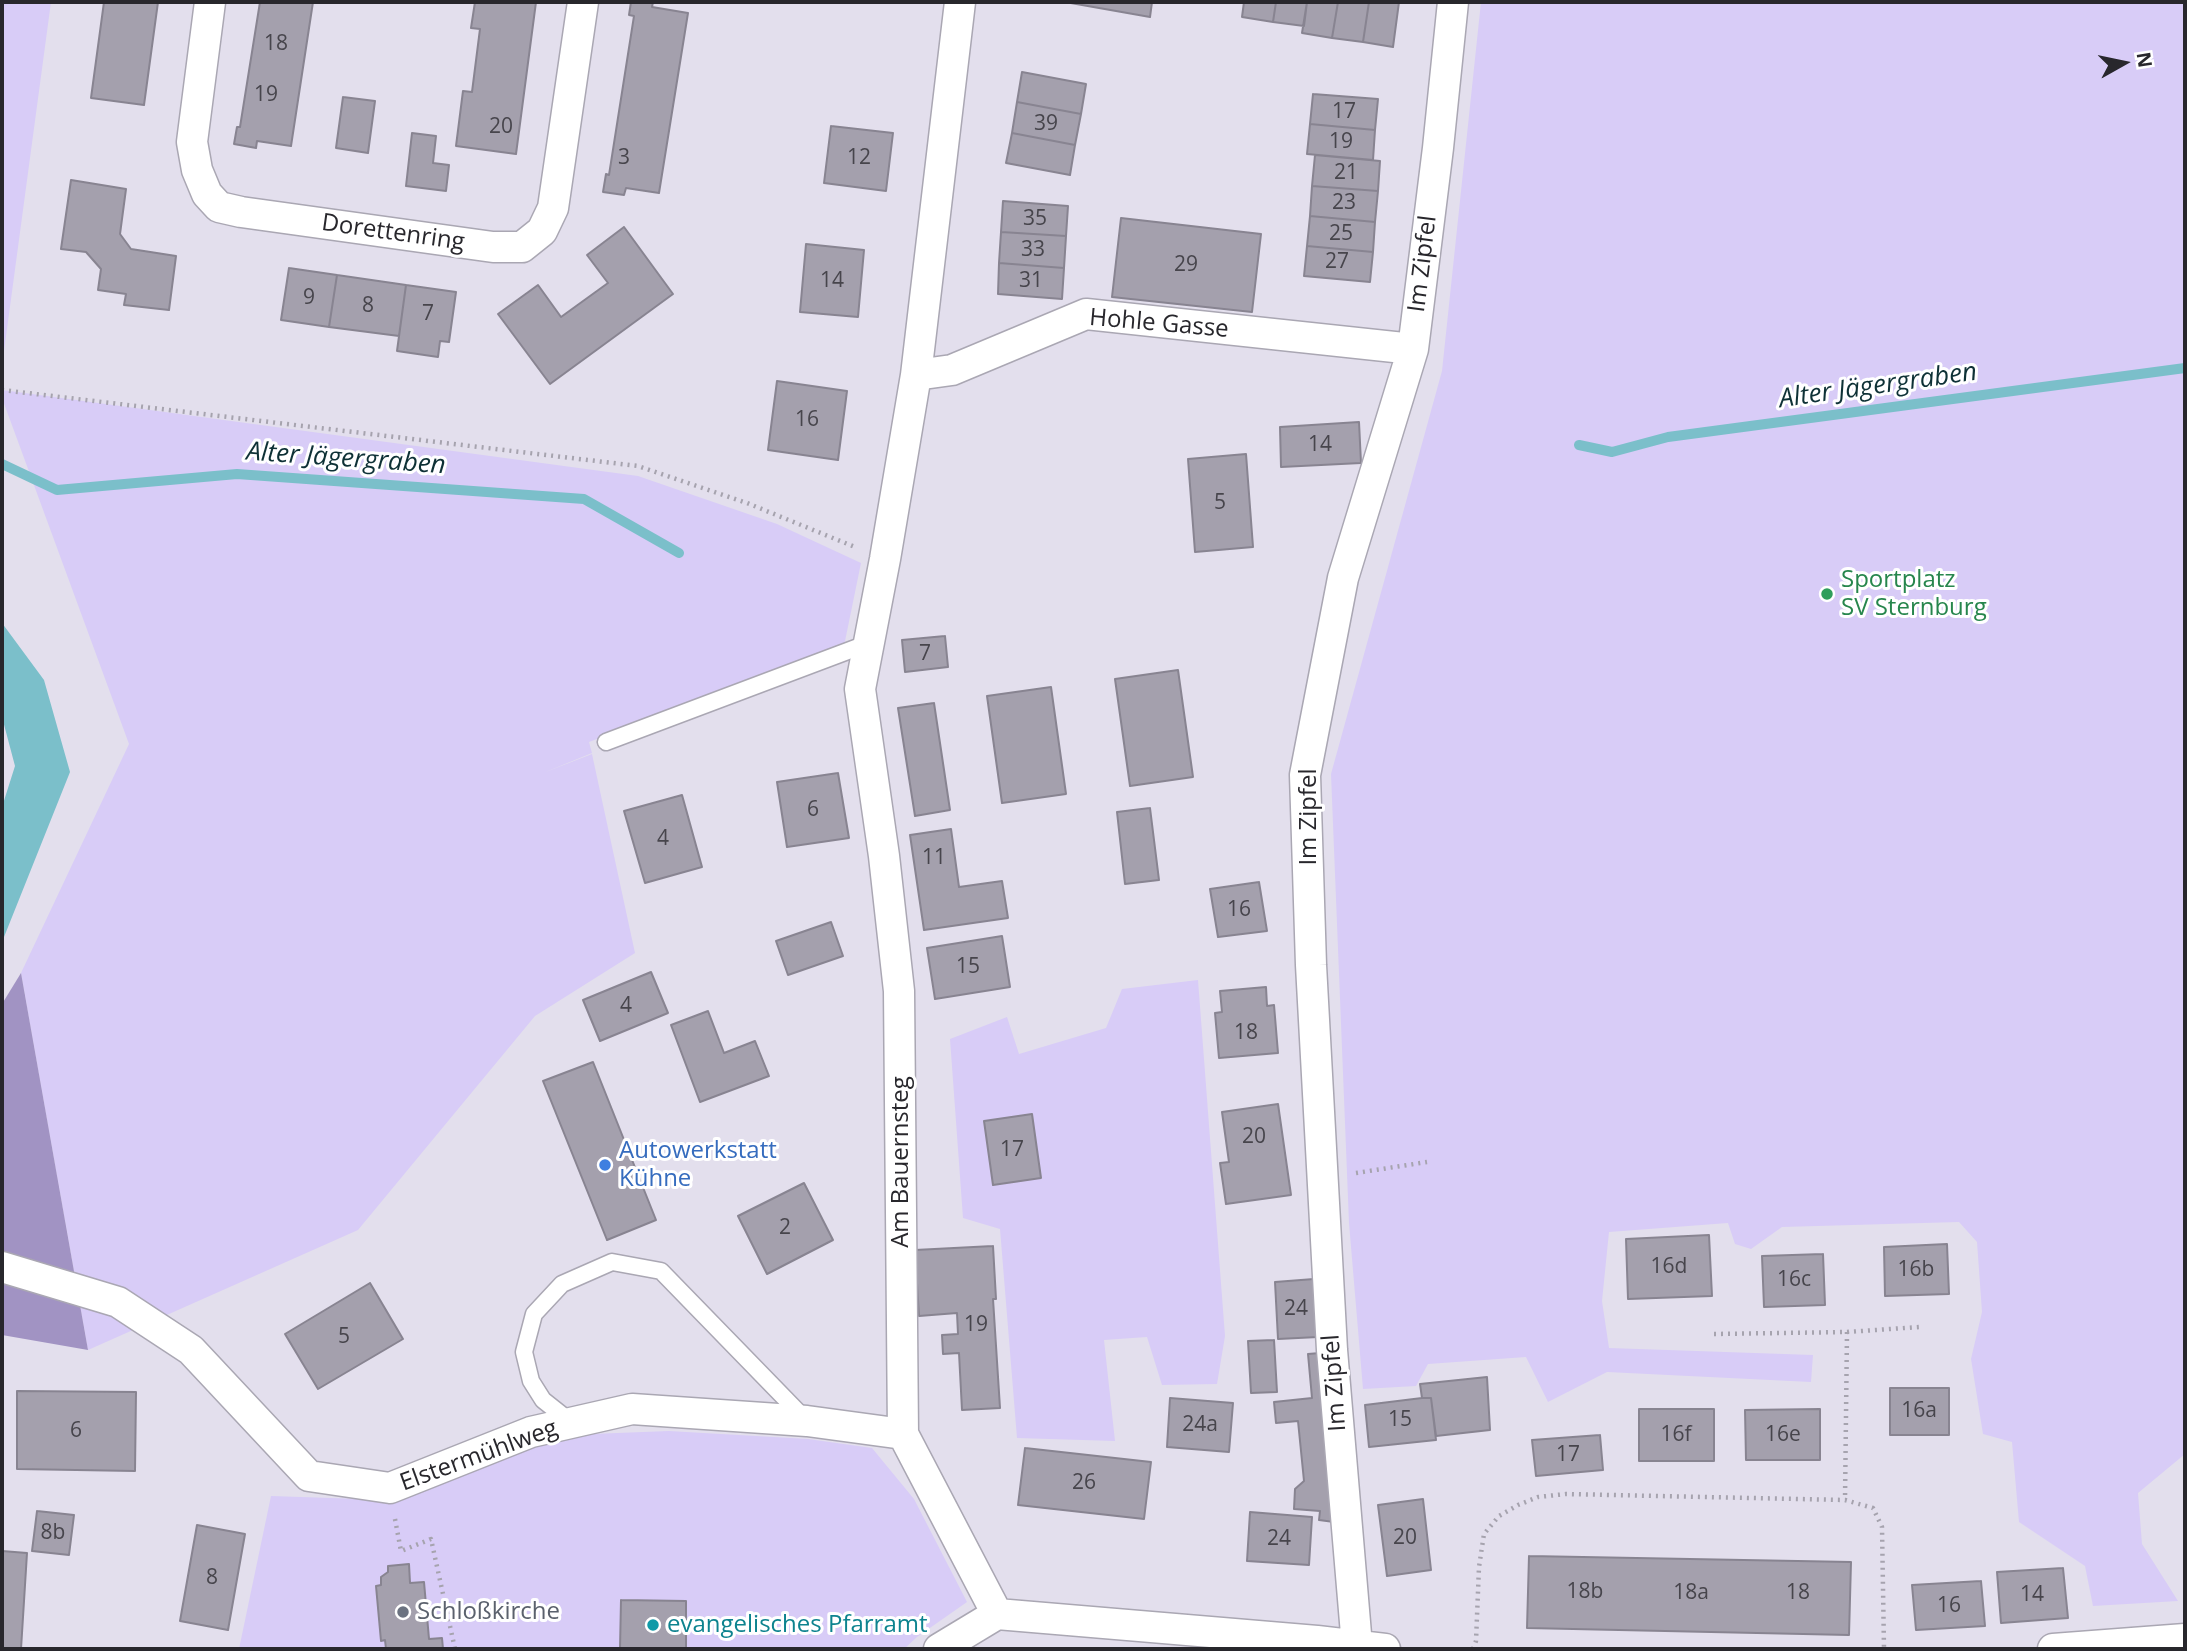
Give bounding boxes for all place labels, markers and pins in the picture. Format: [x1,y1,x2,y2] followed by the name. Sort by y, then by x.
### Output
[1841,566,1987,622] place label: Sportplatz SV Sternburg
[1819,586,1835,602] marker: Sportplatz SV Sternburg
[619,1137,777,1193] place label: Autowerkstatt Kühne
[597,1157,613,1173] marker: Autowerkstatt Kühne
[417,1598,560,1626] place label: Schloßkirche
[395,1604,411,1620] marker: Schloßkirche
[667,1611,928,1639] place label: evangelisches Pfarramt
[645,1617,661,1633] marker: evangelisches Pfarramt

